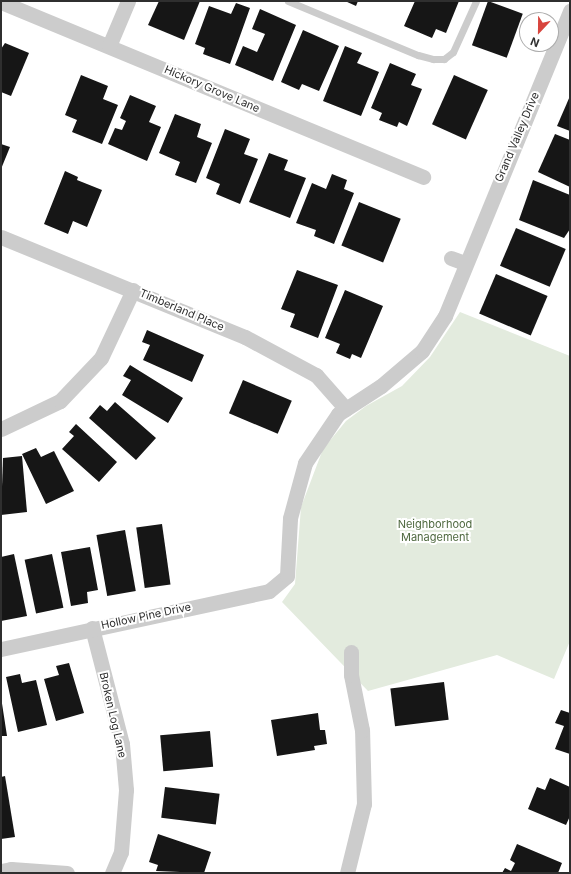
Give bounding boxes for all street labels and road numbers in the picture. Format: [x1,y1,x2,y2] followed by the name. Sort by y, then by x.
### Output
[162,63,262,115] street label: Hickory Grove Lane
[492,90,542,184] street label: Grand Valley Drive
[138,286,226,334] street label: Timberland Place
[100,600,192,632] street label: Hollow Pine Drive
[97,671,129,759] street label: Broken Log Lane

